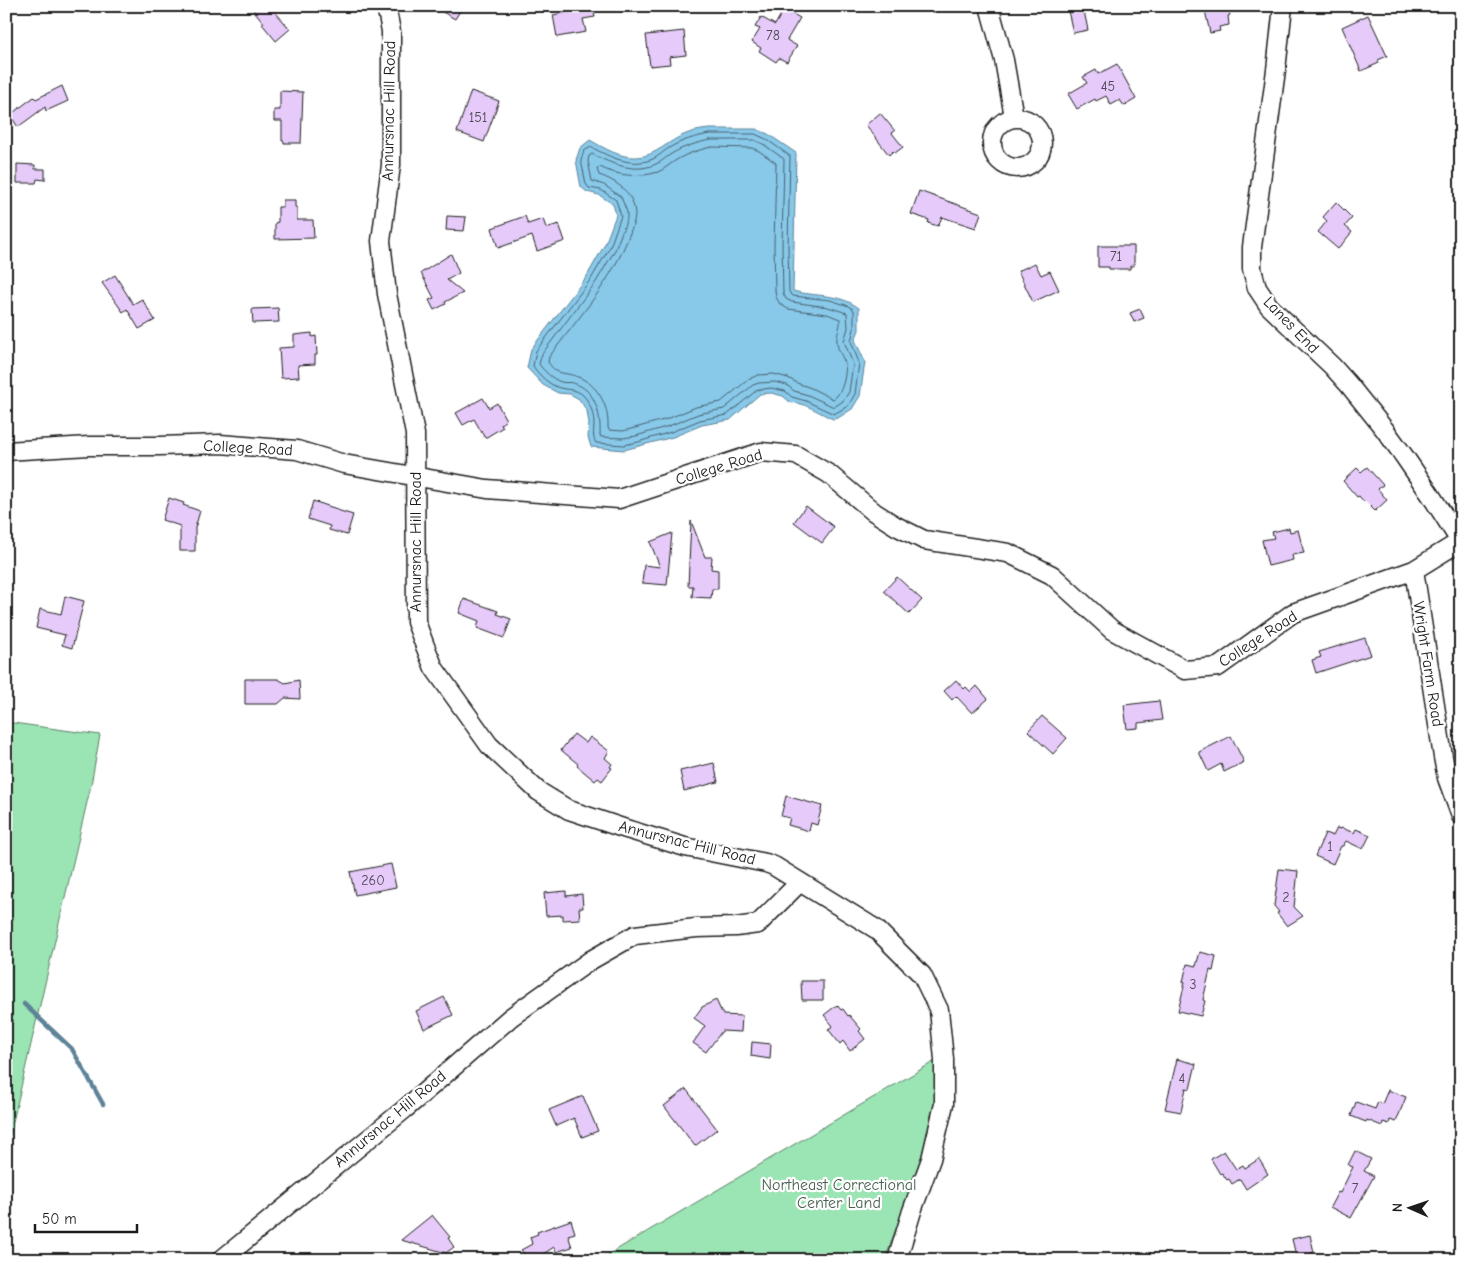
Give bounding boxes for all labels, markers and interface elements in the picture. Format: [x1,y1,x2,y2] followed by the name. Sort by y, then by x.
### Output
[766,27,780,44] house number: 78
[379,41,399,181] street label: Annursnac Hill Road
[1101,78,1115,95] house number: 45
[469,109,487,126] house number: 151
[1110,248,1122,265] house number: 71
[1260,293,1322,357] street label: Lanes End
[203,437,293,459] street label: College Road
[673,445,765,489] street label: College Road
[407,472,425,612] street label: Annursnac Hill Road
[1409,600,1447,728] street label: Wright Farm Road
[1215,607,1301,671] street label: College Road
[617,817,757,869] street label: Annursnac Hill Road
[1327,838,1333,855] house number: 1
[361,872,385,889] house number: 260
[1282,889,1290,906] house number: 2
[1189,976,1197,993] house number: 3
[330,1067,450,1171] street label: Annursnac Hill Road
[1179,1070,1186,1087] house number: 4
[761,1176,917,1212] park label: Northeast Correctional Center Land
[1352,1180,1359,1197] house number: 7
[1384,1184,1434,1234] north arrow
[35,1201,138,1233] scale bar
[1389,1203,1406,1212] text: N
[42,1210,77,1228] text: 50 m

